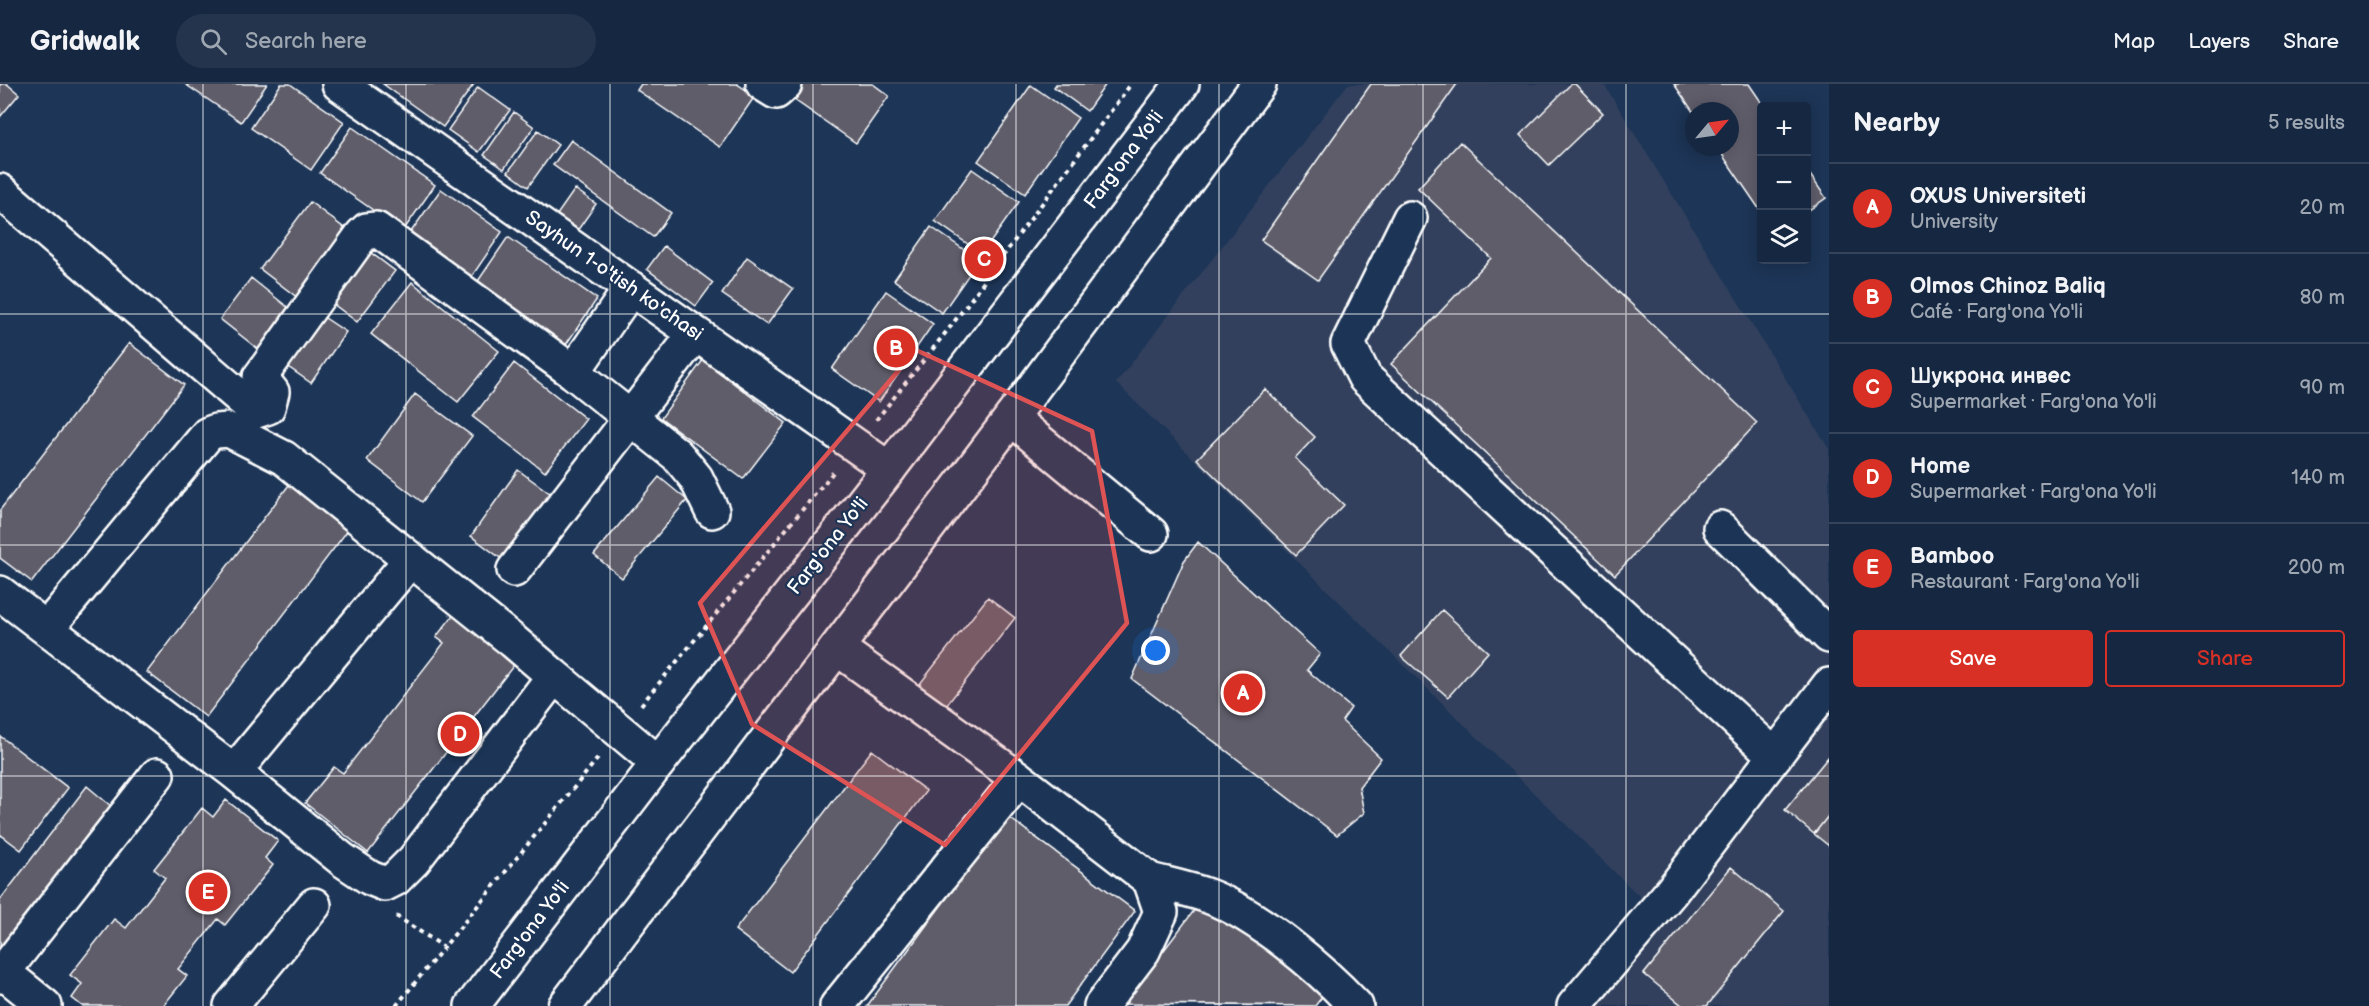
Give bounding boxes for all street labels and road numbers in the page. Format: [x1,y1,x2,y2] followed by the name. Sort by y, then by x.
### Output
[1079,106,1169,214] street label: Farg'ona Yo'li
[521,206,707,346] street label: Sayhun 1-o'tish ko'chasi
[782,492,874,600] street label: Farg'ona Yo'li
[485,876,575,984] street label: Farg'ona Yo'li

